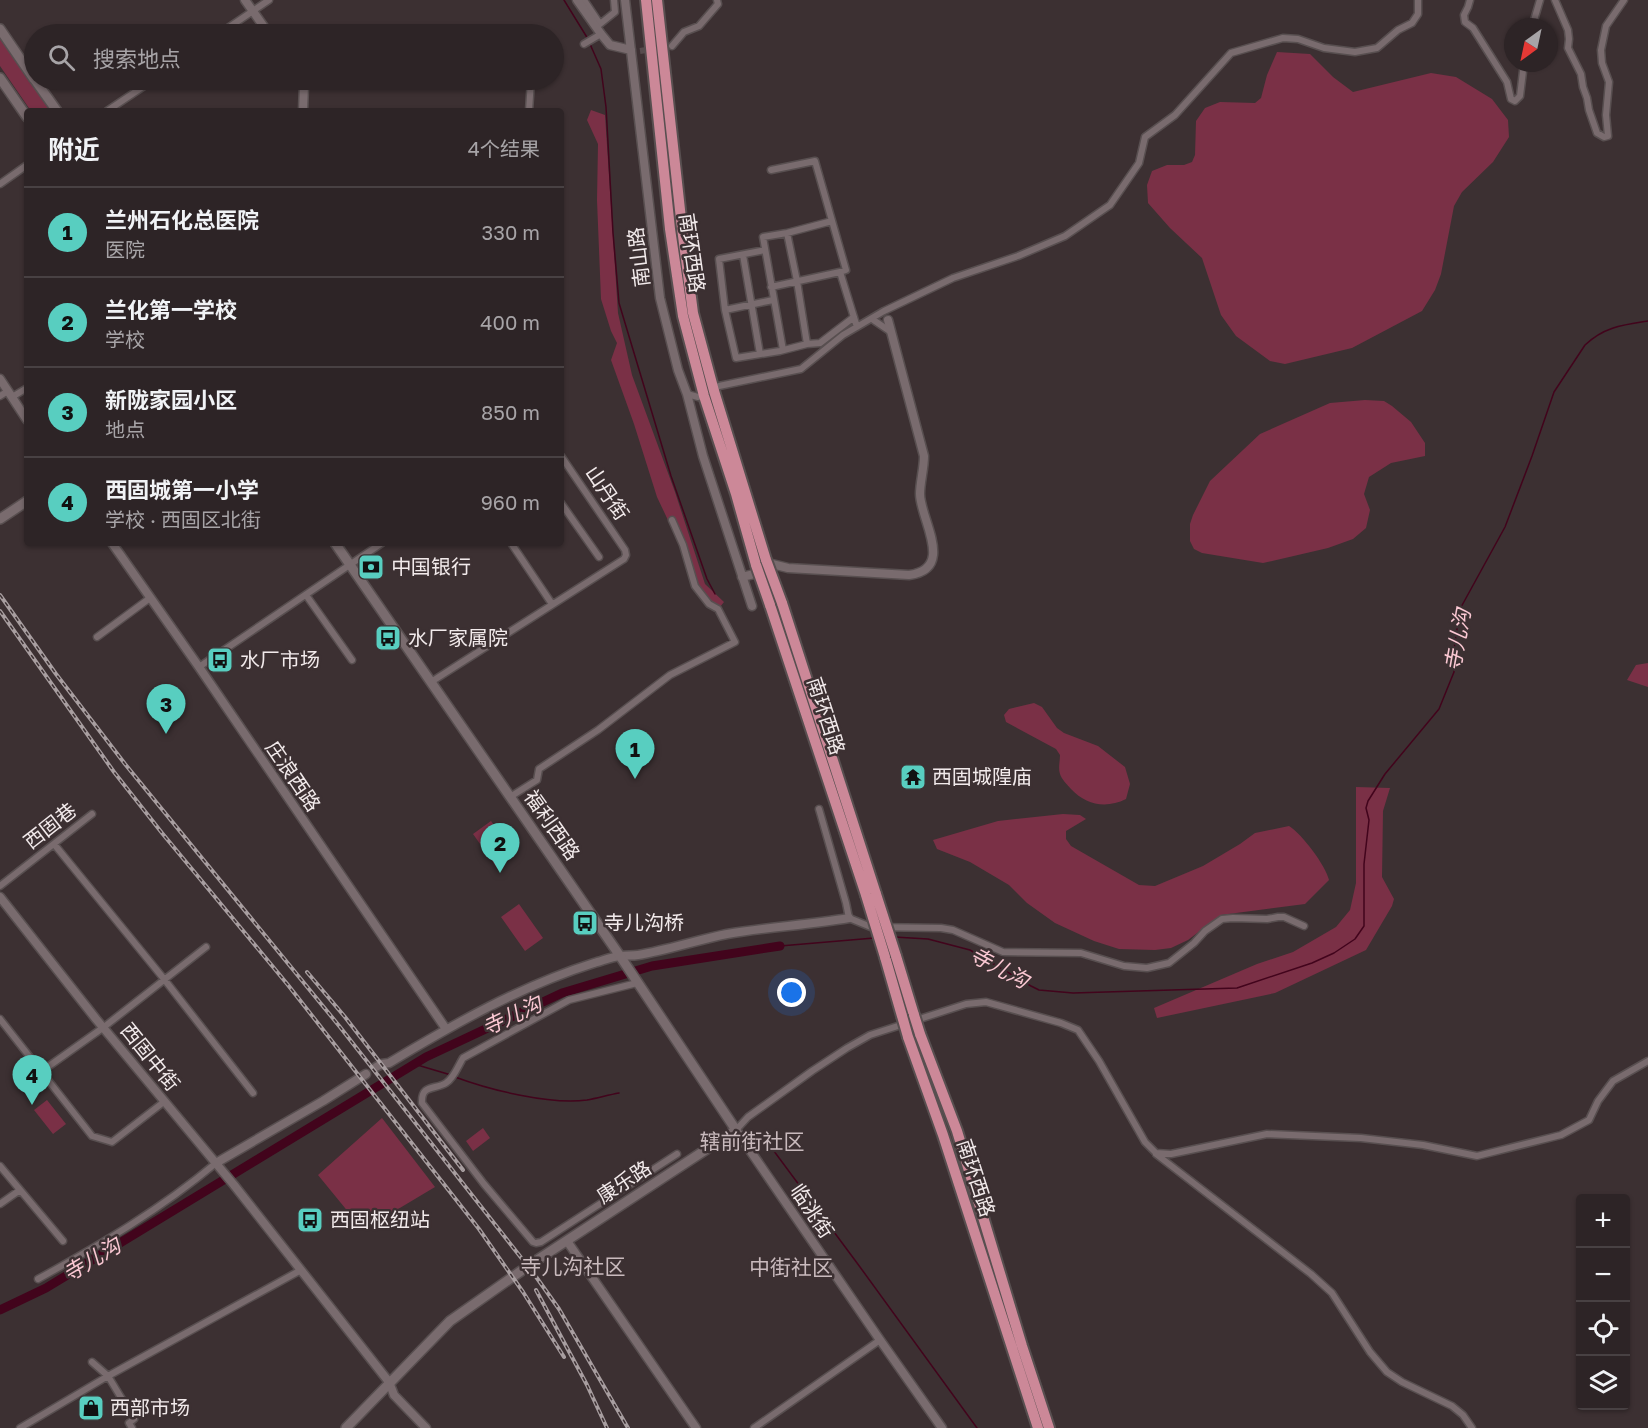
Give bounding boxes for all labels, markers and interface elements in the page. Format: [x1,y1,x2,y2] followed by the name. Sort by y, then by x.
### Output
[1504,18,1558,72] north arrow
[24,24,564,90] search box
[45,41,78,74] icon: search
[93,45,181,72] text: 搜索地点
[48,134,100,165] text: 附近
[468,136,540,160] text: 4个结果
[105,206,259,233] text: 兰州石化总医院
[676,212,710,294] street label: 南环西路
[62,220,73,244] text: 1
[482,220,540,244] text: 330 m
[622,226,654,288] street label: 南山路
[105,237,145,261] text: 医院
[105,296,237,323] text: 兰化第一学校
[61,310,74,334] text: 2
[480,310,540,334] text: 400 m
[105,327,145,351] text: 学校
[105,386,237,413] text: 新陇家园小区
[61,400,74,424] text: 3
[481,400,540,424] text: 850 m
[105,417,145,441] text: 地点
[581,461,635,524] street label: 山丹街
[105,476,259,503] text: 西固城第一小学
[61,490,74,514] text: 4
[481,490,540,514] text: 960 m
[105,507,261,531] text: 学校 · 西固区北街
[356,552,386,582] bank icon: 中国银行
[391,554,471,578] place label: 中国银行
[1439,605,1476,673] water label: 寺儿沟
[373,623,403,653] bus stop icon: 水厂家属院
[408,625,508,649] place label: 水厂家属院
[205,645,235,675] bus stop icon: 水厂市场
[240,647,320,671] place label: 水厂市场
[803,674,851,757] street label: 南环西路
[146,684,186,734] pin: 3
[616,730,654,779] pin: 1
[262,736,326,815] street label: 庄浪西路
[898,762,928,792] temple icon: 西固城隍庙
[932,764,1032,788] place label: 西固城隍庙
[520,785,586,864] street label: 福利西路
[18,797,80,853] street label: 西固巷
[480,824,520,873] pin: 2
[570,908,600,938] bus stop icon: 寺儿沟桥
[604,910,684,934] place label: 寺儿沟桥
[966,941,1035,994] water label: 寺儿沟
[777,978,806,1007] your location
[478,989,547,1040] water label: 寺儿沟
[116,1018,185,1095] street label: 西固中街
[12,1056,51,1105] pin: 4
[700,1128,805,1154] district label: 辖前街社区
[953,1136,1001,1219] street label: 南环西路
[592,1155,655,1208] street label: 康乐路
[786,1179,840,1242] street label: 临洮街
[1576,1194,1630,1410] map controls
[1576,1194,1630,1248] button: +
[295,1205,325,1235] bus stop icon: 西固枢纽站
[330,1207,430,1231] place label: 西固枢纽站
[58,1231,127,1287] water label: 寺儿沟
[1576,1248,1630,1302] button: −
[521,1253,626,1279] district label: 寺儿沟社区
[749,1254,833,1280] district label: 中街社区
[1576,1302,1630,1356] button: locate
[1576,1356,1630,1410] button: layers
[76,1393,106,1423] shop icon: 西部市场
[110,1395,190,1419] place label: 西部市场

